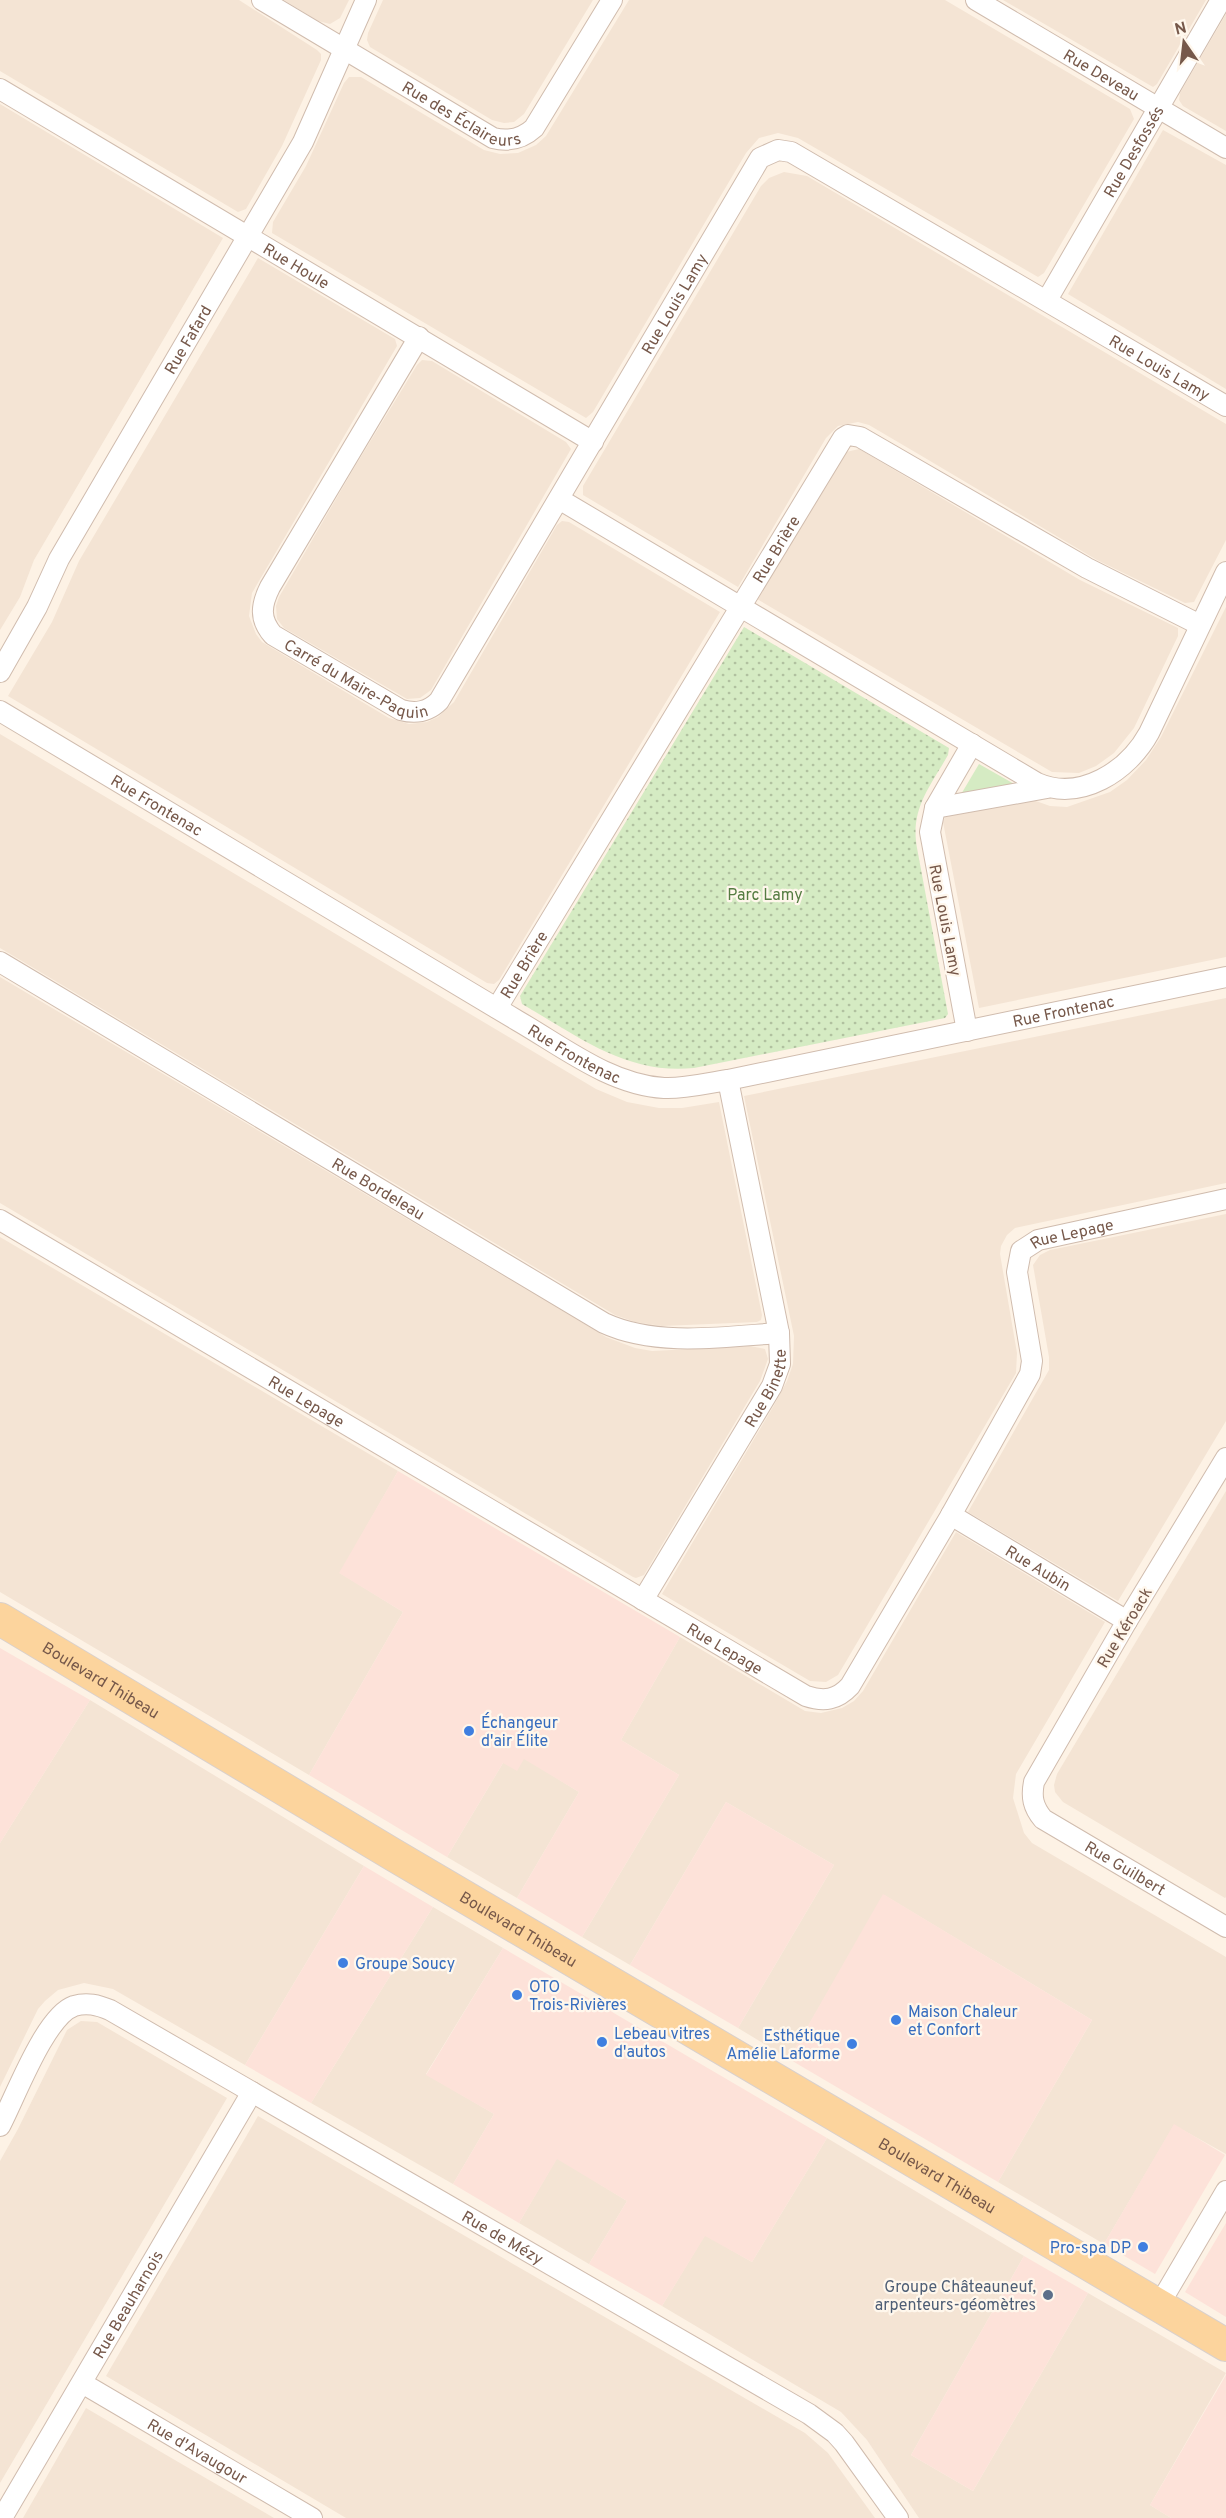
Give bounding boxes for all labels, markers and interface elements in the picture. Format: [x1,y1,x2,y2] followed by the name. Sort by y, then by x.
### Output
[1154,12,1214,72] north arrow
[1173,18,1189,40] text: N
[1059,46,1142,106] street label: Rue Deveau
[398,78,524,152] street label: Rue des Éclaireurs
[1101,103,1170,202] street label: Rue Desfossés
[259,240,332,295] street label: Rue Houle
[638,251,713,359] street label: Rue Louis Lamy
[161,302,217,379] street label: Rue Fafard
[1105,332,1213,406] street label: Rue Louis Lamy
[749,513,805,587] street label: Rue Brière
[280,636,431,724] street label: Carré du Maire-Paquin
[107,772,206,842] street label: Rue Frontenac
[923,863,965,978] street label: Rue Louis Lamy
[727,886,803,906] park label: Parc Lamy
[497,928,553,1003] street label: Rue Brière
[1011,992,1116,1033] street label: Rue Frontenac
[523,1021,623,1089] street label: Rue Frontenac
[327,1154,428,1225] street label: Rue Bordeleau
[1027,1216,1116,1254] street label: Rue Lepage
[741,1349,792,1432] street label: Rue Binette
[264,1373,347,1433] street label: Rue Lepage
[1001,1542,1074,1597] street label: Rue Aubin
[1094,1584,1158,1672] street label: Rue Kéroack
[682,1620,766,1680] street label: Rue Lepage
[38,1639,162,1724] street label: Boulevard Thibeau
[481,1712,558,1752] place label: Échangeur d'air Élite
[462,1724,476,1738] marker: Échangeur d'air Élite
[1080,1838,1169,1901] street label: Rue Guilbert
[455,1888,580,1973] street label: Boulevard Thibeau
[355,1955,455,1975] place label: Groupe Soucy
[336,1956,350,1970] marker: Groupe Soucy
[529,1978,627,2016] place label: OTO Trois-Rivières
[510,1988,524,2002] marker: OTO Trois-Rivières
[908,2003,1018,2041] place label: Maison Chaleur et Confort
[889,2013,903,2027] marker: Maison Chaleur et Confort
[614,2025,710,2063] place label: Lebeau vitres d'autos
[726,2027,840,2065] place label: Esthétique Amélie Laforme
[595,2035,609,2049] marker: Lebeau vitres d'autos
[845,2037,859,2051] marker: Esthétique Amélie Laforme
[874,2134,999,2219] street label: Boulevard Thibeau
[458,2207,546,2270] street label: Rue de Mézy
[1050,2239,1131,2259] place label: Pro-spa DP
[1136,2240,1150,2254] marker: Pro-spa DP
[90,2247,169,2363] street label: Rue Beauharnois
[875,2278,1036,2316] place label: Groupe Châteauneuf, arpenteurs-géomètres
[1041,2288,1055,2302] marker: Groupe Châteauneuf, arpenteurs-géomètres
[143,2415,250,2490] street label: Rue d'Avaugour

